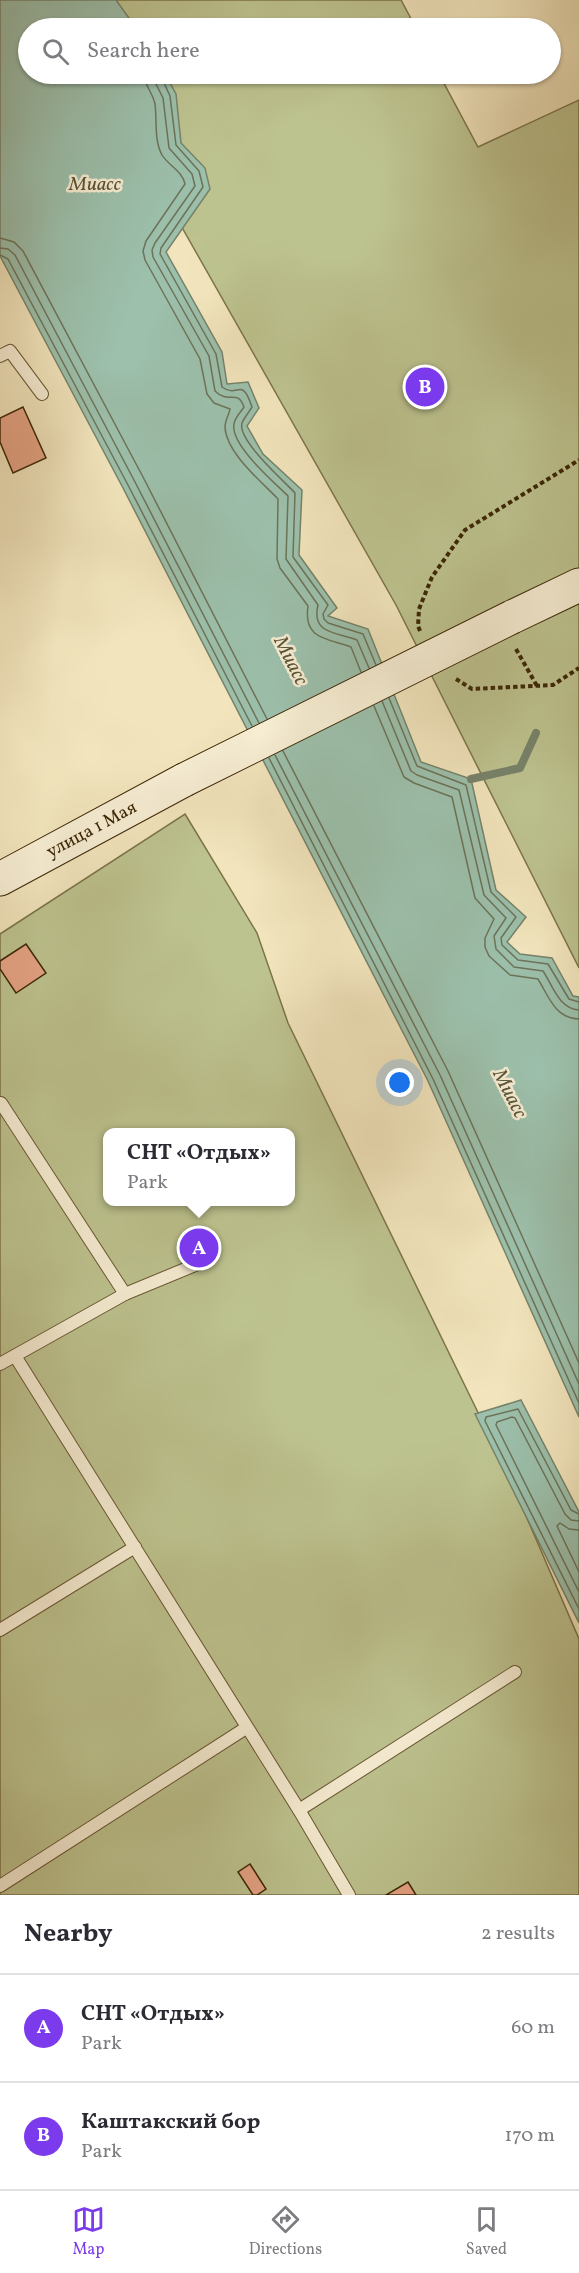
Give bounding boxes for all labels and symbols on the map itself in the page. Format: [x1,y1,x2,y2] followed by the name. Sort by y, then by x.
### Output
[68,171,122,199] water label: Миасс
[406,364,444,410] pin: B
[265,631,315,691] water label: Миасс
[42,795,141,864] street label: улица 1 Мая
[484,1064,534,1124] water label: Миасс
[385,1068,414,1097] your location
[180,1226,218,1270] pin: A

